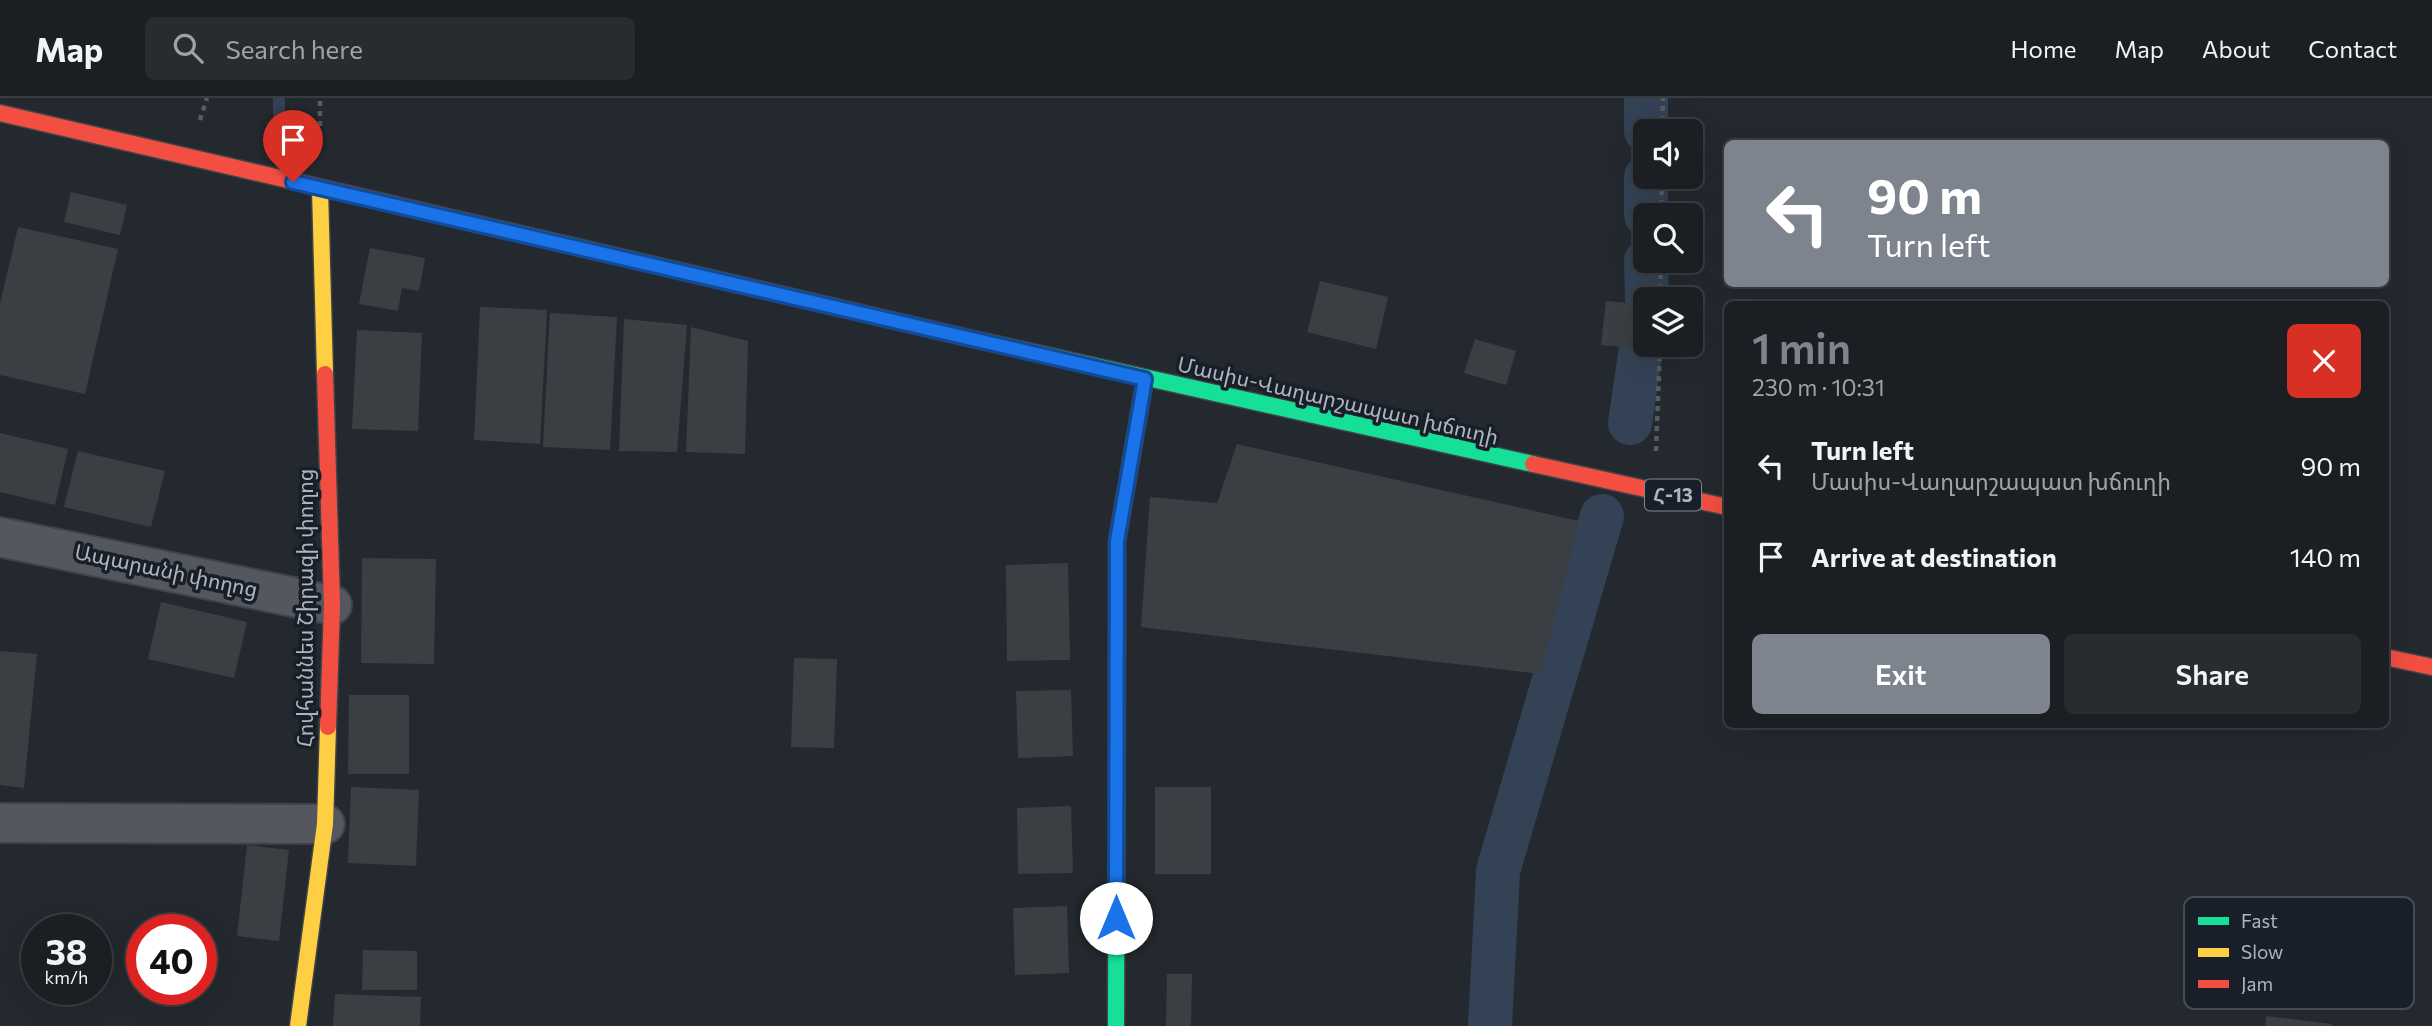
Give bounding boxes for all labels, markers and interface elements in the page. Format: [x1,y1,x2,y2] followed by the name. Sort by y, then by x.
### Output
[145,17,635,80] search box
[35,28,103,69] text: Map
[169,29,207,67] icon: search
[225,33,363,64] text: Search here
[2011,34,2077,63] text: Home
[2115,34,2164,63] text: Map
[2202,34,2270,63] text: About
[2308,34,2397,63] text: Contact
[263,110,323,182] pin
[1633,119,1703,357] map controls
[1633,119,1703,189] button: sound
[274,121,312,159] icon: arrive
[1867,164,1982,224] text: 90 m
[1752,168,1843,259] icon: left
[1633,203,1703,273] button: search
[1867,224,1991,264] text: Turn left
[1633,287,1703,357] button: layers
[1752,321,1851,373] text: 1 min
[2287,324,2361,398] button: close
[1175,350,1501,450] street label: Մասիս-Վաղարշապատ խճուղի
[1752,373,1885,401] text: 230 m · 10:31
[1811,434,1914,465] text: Turn left
[1752,447,1790,485] icon: left
[2301,450,2361,481] text: 90 m
[1811,467,2171,495] text: Մասիս-Վաղարշապատ խճուղի
[292,469,318,747] street label: Հովհաննես Շիրազի փողոց
[1645,480,1701,510] road number: Հ-13
[72,538,260,602] street label: Ապարանի փողոց
[1752,538,1790,576] icon: arrive
[1811,541,2057,572] text: Arrive at destination
[2290,541,2361,572] text: 140 m
[1752,634,2050,714] button: Exit
[2064,634,2361,714] button: Share
[1079,881,1153,955] position arrow
[2184,897,2414,1009] legend
[2241,909,2278,932] text: Fast
[126,914,217,1005] speed limit sign: 40
[45,929,88,972] text: 38
[2241,940,2283,963] text: Slow
[45,966,88,988] text: km/h
[2241,972,2273,995] text: Jam

